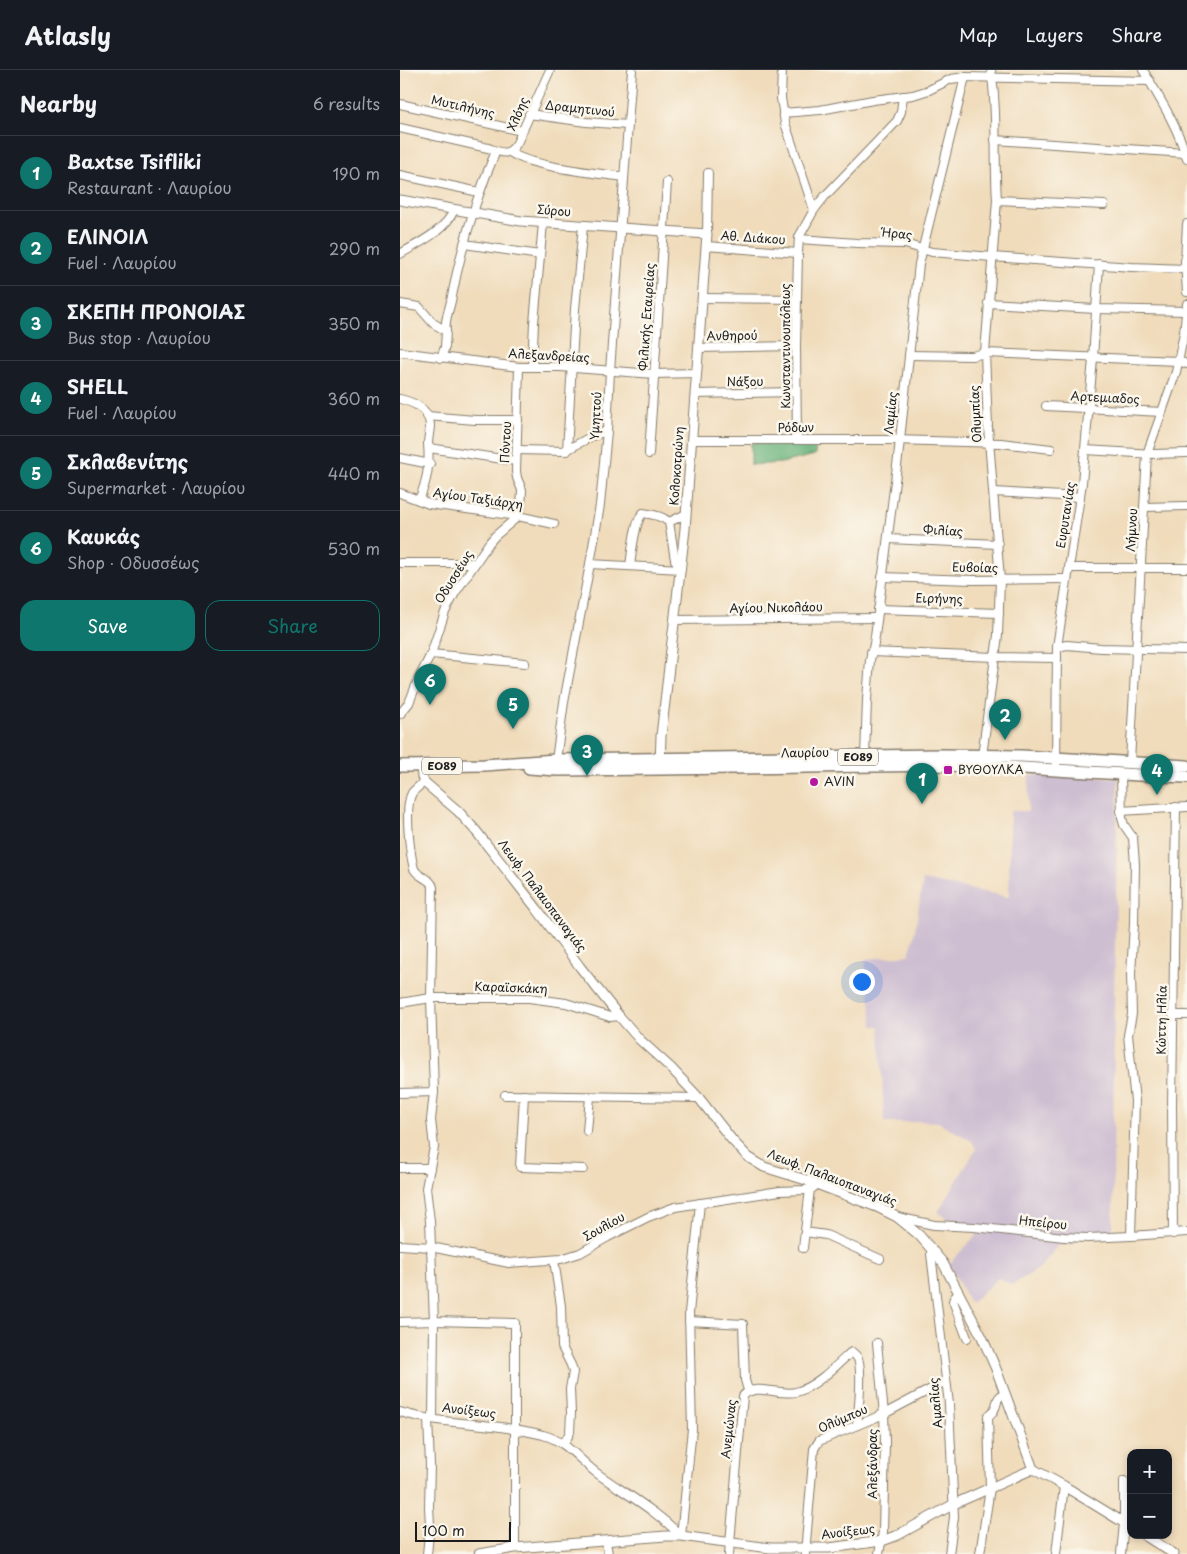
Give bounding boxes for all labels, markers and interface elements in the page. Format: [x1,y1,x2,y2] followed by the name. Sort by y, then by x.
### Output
[25,17,111,53] text: Atlasly
[959,21,998,48] text: Map
[1026,21,1083,48] text: Layers
[1111,21,1162,48] text: Share
[20,87,97,119] text: Nearby
[430,90,497,122] street label: Μυτιλήνης
[313,91,380,115] text: 6 results
[502,94,532,133] street label: Χλόης
[544,95,616,121] street label: Δραμητινού
[67,147,201,175] text: Baxtse Tsifliki
[32,161,40,185] text: 1
[332,161,380,185] text: 190 m
[67,175,232,199] text: Restaurant · Λαυρίου
[536,200,572,220] street label: Σύρου
[67,222,148,250] text: ΕΛΙΝΟΙΛ
[879,222,913,244] street label: Ήρας
[720,226,786,248] street label: Αθ. Διάκου
[30,236,42,260] text: 2
[329,236,380,260] text: 290 m
[67,250,177,274] text: Fuel · Λαυρίου
[633,262,659,372] street label: Φιλικής Εταιρείας
[776,283,794,409] street label: Κωνσταντινουπόλεως
[67,297,245,325] text: ΣΚΕΠΗ ΠΡΟΝΟΙΑΣ
[31,311,41,335] text: 3
[328,311,380,335] text: 350 m
[67,325,211,349] text: Bus stop · Λαυρίου
[706,326,758,344] street label: Ανθηρού
[508,344,590,366] street label: Αλεξανδρείας
[67,372,128,400] text: SHELL
[726,372,764,390] street label: Νάξου
[965,385,985,443] street label: Ολυμπίας
[31,386,41,410] text: 4
[328,386,380,410] text: 360 m
[1070,386,1140,408] street label: Αρτεμιαδος
[585,391,605,441] street label: Υμηττού
[879,391,901,435] street label: Λαμίας
[67,400,177,424] text: Fuel · Λαυρίου
[778,418,814,436] street label: Ρόδων
[495,420,515,463] street label: Πόντου
[664,426,688,506] street label: Κολοκοτρώνη
[67,447,188,475] text: Σκλαβενίτης
[31,461,41,485] text: 5
[328,461,380,485] text: 440 m
[67,475,245,499] text: Supermarket · Λαυρίου
[1051,480,1079,549] street label: Ευρυτανίας
[432,483,524,513] street label: Αγίου Ταξιάρχη
[1121,508,1141,552] street label: Λήμνου
[923,520,964,540] street label: Φιλίας
[67,522,140,550] text: Καυκάς
[30,536,42,560] text: 6
[327,536,380,560] text: 530 m
[430,546,477,607] street label: Οδυσσέως
[67,550,199,574] text: Shop · Οδυσσέως
[952,558,998,576] street label: Ευβοίας
[915,588,963,608] street label: Ειρήνης
[729,597,823,617] street label: Αγίου Νικολάου
[20,600,195,651] button: Save
[205,600,380,651] button: Share
[414,664,446,705] pin: 6
[497,688,529,729] pin: 5
[989,699,1021,740] pin: 2
[571,735,603,776] pin: 3
[781,743,829,761] street label: Λαυρίου
[838,749,878,766] road number: ΕΟ89
[1141,754,1173,795] pin: 4
[422,758,462,774] road number: ΕΟ89
[958,760,1024,778] place label: ΒΥΘΟΥΛΚΑ
[906,763,938,804] pin: 1
[942,764,954,776] marker: ΒΥΘΟΥΛΚΑ
[824,772,855,790] place label: AVIN
[808,776,820,788] marker: AVIN
[494,835,591,956] street label: Λεωφ. Παλαιοπαναγιάς
[849,969,875,995] your location
[474,977,548,997] street label: Καραϊσκάκη
[1151,985,1171,1055] street label: Κώττη Ηλία
[765,1144,900,1210] street label: Λεωφ. Παλαιοπαναγιάς
[579,1207,628,1245] street label: Σουλίου
[1018,1211,1068,1234] street label: Ηπείρου
[924,1377,946,1429] street label: Αμαλίας
[441,1398,497,1422] street label: Ανοίξεως
[716,1398,740,1460] street label: Ανεμώνας
[815,1399,870,1437] street label: Ολύμπου
[863,1429,881,1499] street label: Αλεξάνδρας
[1127,1449,1172,1539] map controls
[1127,1449,1172,1494] button: +
[1127,1494,1172,1539] button: −
[415,1519,511,1542] scale bar
[820,1519,876,1543] street label: Ανοίξεως
[422,1520,465,1541] text: 100 m

